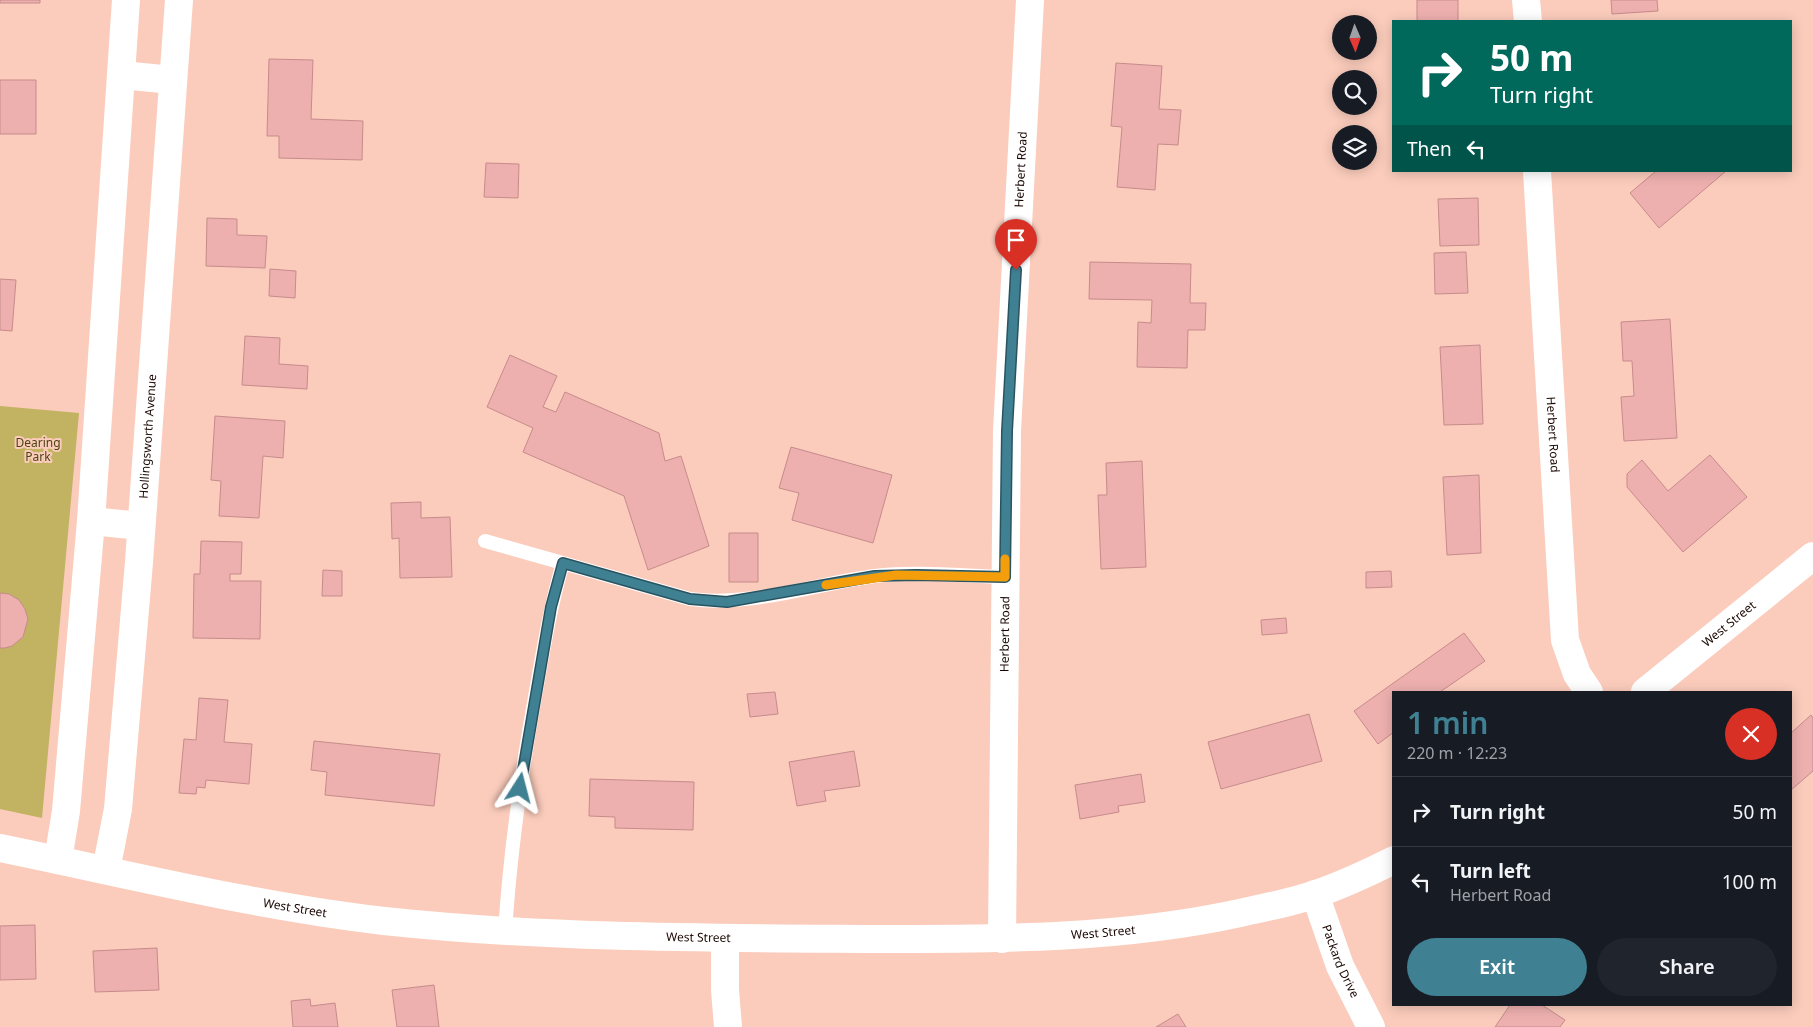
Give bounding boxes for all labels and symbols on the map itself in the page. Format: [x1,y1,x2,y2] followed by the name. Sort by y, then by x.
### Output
[1332,15,1378,60] north arrow
[1010,131,1031,208] street label: Herbert Road
[995,219,1037,270] pin
[135,373,160,499] street label: Hollingsworth Avenue
[1542,396,1564,473] street label: Herbert Road
[15,434,61,465] park label: Dearing Park
[996,596,1013,672] street label: Herbert Road
[1698,596,1760,651] street label: West Street
[493,761,545,813] position arrow
[262,894,329,921] street label: West Street
[1071,921,1137,943] street label: West Street
[1318,922,1364,1001] street label: Packard Drive
[666,928,731,946] street label: West Street

